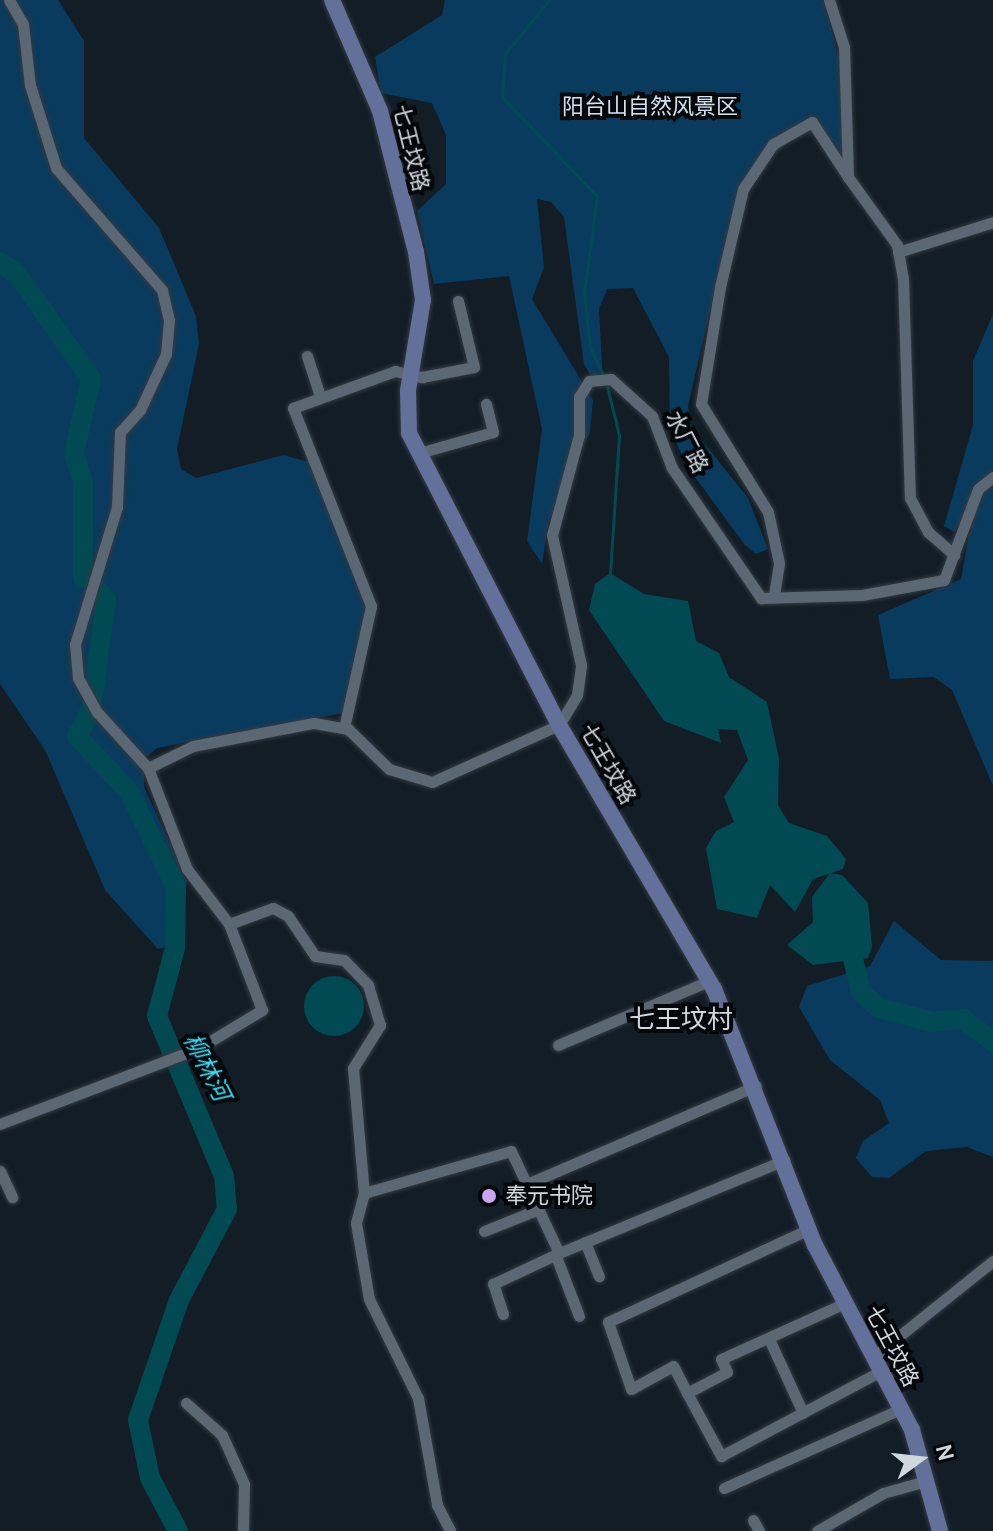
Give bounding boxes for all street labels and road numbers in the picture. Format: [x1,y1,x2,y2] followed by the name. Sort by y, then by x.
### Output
[388,102,434,194] street label: 七王坟路
[660,407,714,477] street label: 水厂路
[575,719,641,809] street label: 七王坟路
[860,1301,924,1391] street label: 七王坟路

